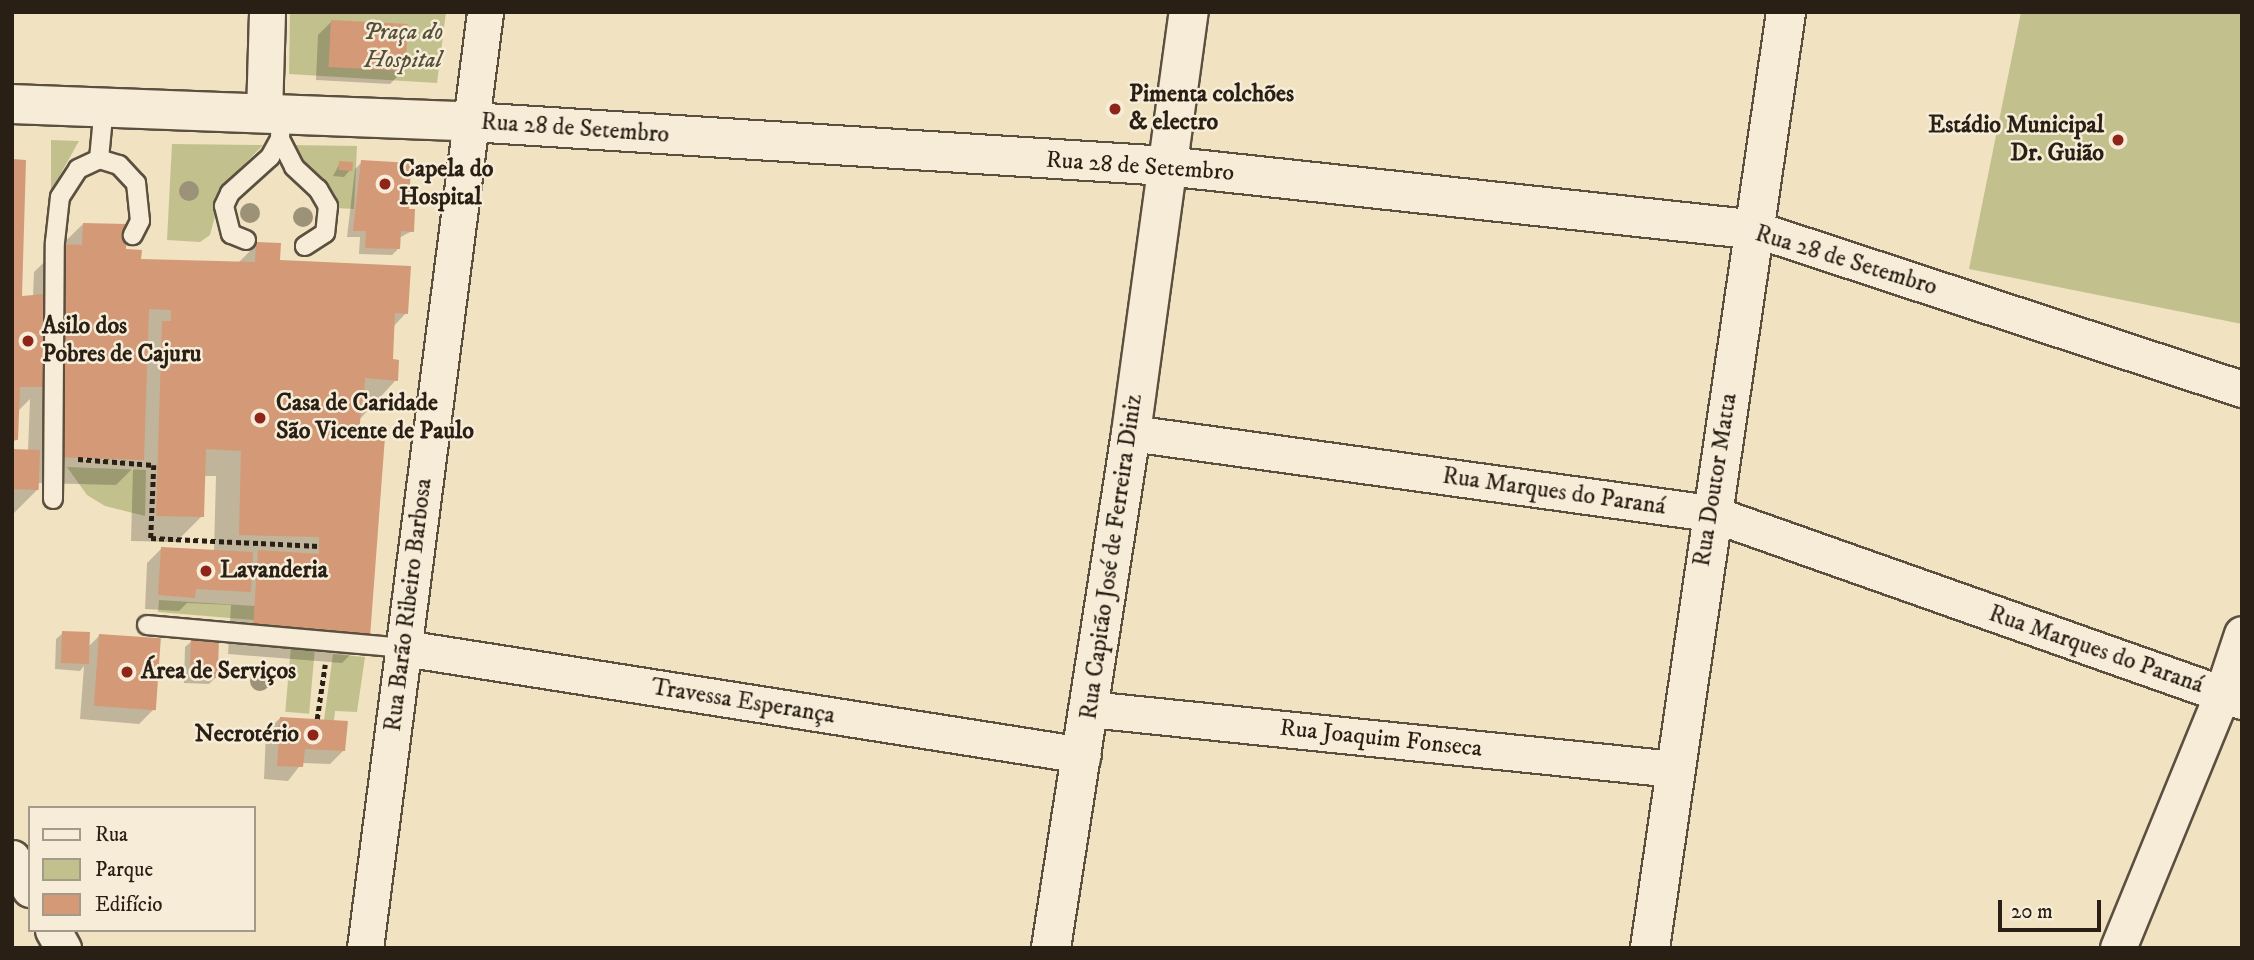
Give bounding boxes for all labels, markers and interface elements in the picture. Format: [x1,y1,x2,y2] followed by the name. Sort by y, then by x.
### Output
[363,19,443,75] park label: Praça do Hospital
[1129,81,1294,137] place label: Pimenta colchões & electro
[1107,101,1123,117] marker: Pimenta colchões & electro
[480,108,670,150] street label: Rua 28 de Setembro
[1928,112,2104,168] place label: Estádio Municipal Dr. Guião
[2110,132,2126,148] marker: Estádio Municipal Dr. Guião
[1045,146,1235,188] street label: Rua 28 de Setembro
[399,156,493,212] place label: Capela do Hospital
[377,176,393,192] marker: Capela do Hospital
[1752,220,1940,302] street label: Rua 28 de Setembro
[42,313,201,369] place label: Asilo dos Pobres de Cajuru
[20,333,36,349] marker: Asilo dos Pobres de Cajuru
[276,390,474,446] place label: Casa de Caridade São Vicente de Paulo
[1688,391,1744,569] street label: Rua Doutor Matta
[1075,392,1149,722] street label: Rua Capitão José de Ferreira Diniz
[250,408,270,428] marker: Casa de Caridade São Vicente de Paulo
[1440,462,1668,522] street label: Rua Marques do Paraná
[379,477,439,733] street label: Rua Barão Ribeiro Barbosa
[220,557,328,585] place label: Lavanderia
[198,563,214,579] marker: Lavanderia
[1985,600,2207,700] street label: Rua Marques do Paraná
[141,658,296,686] place label: Área de Serviços
[119,664,135,680] marker: Área de Serviços
[649,673,837,731] street label: Travessa Esperança
[1278,714,1484,764] street label: Rua Joaquim Fonseca
[194,721,299,749] place label: Necrotério
[305,727,321,743] marker: Necrotério
[28,806,256,932] legend
[95,822,128,848] text: Rua
[95,857,153,883] text: Parque
[2002,886,2105,930] scale bar
[95,892,163,918] text: Edifício
[2011,899,2053,925] text: 20 m

